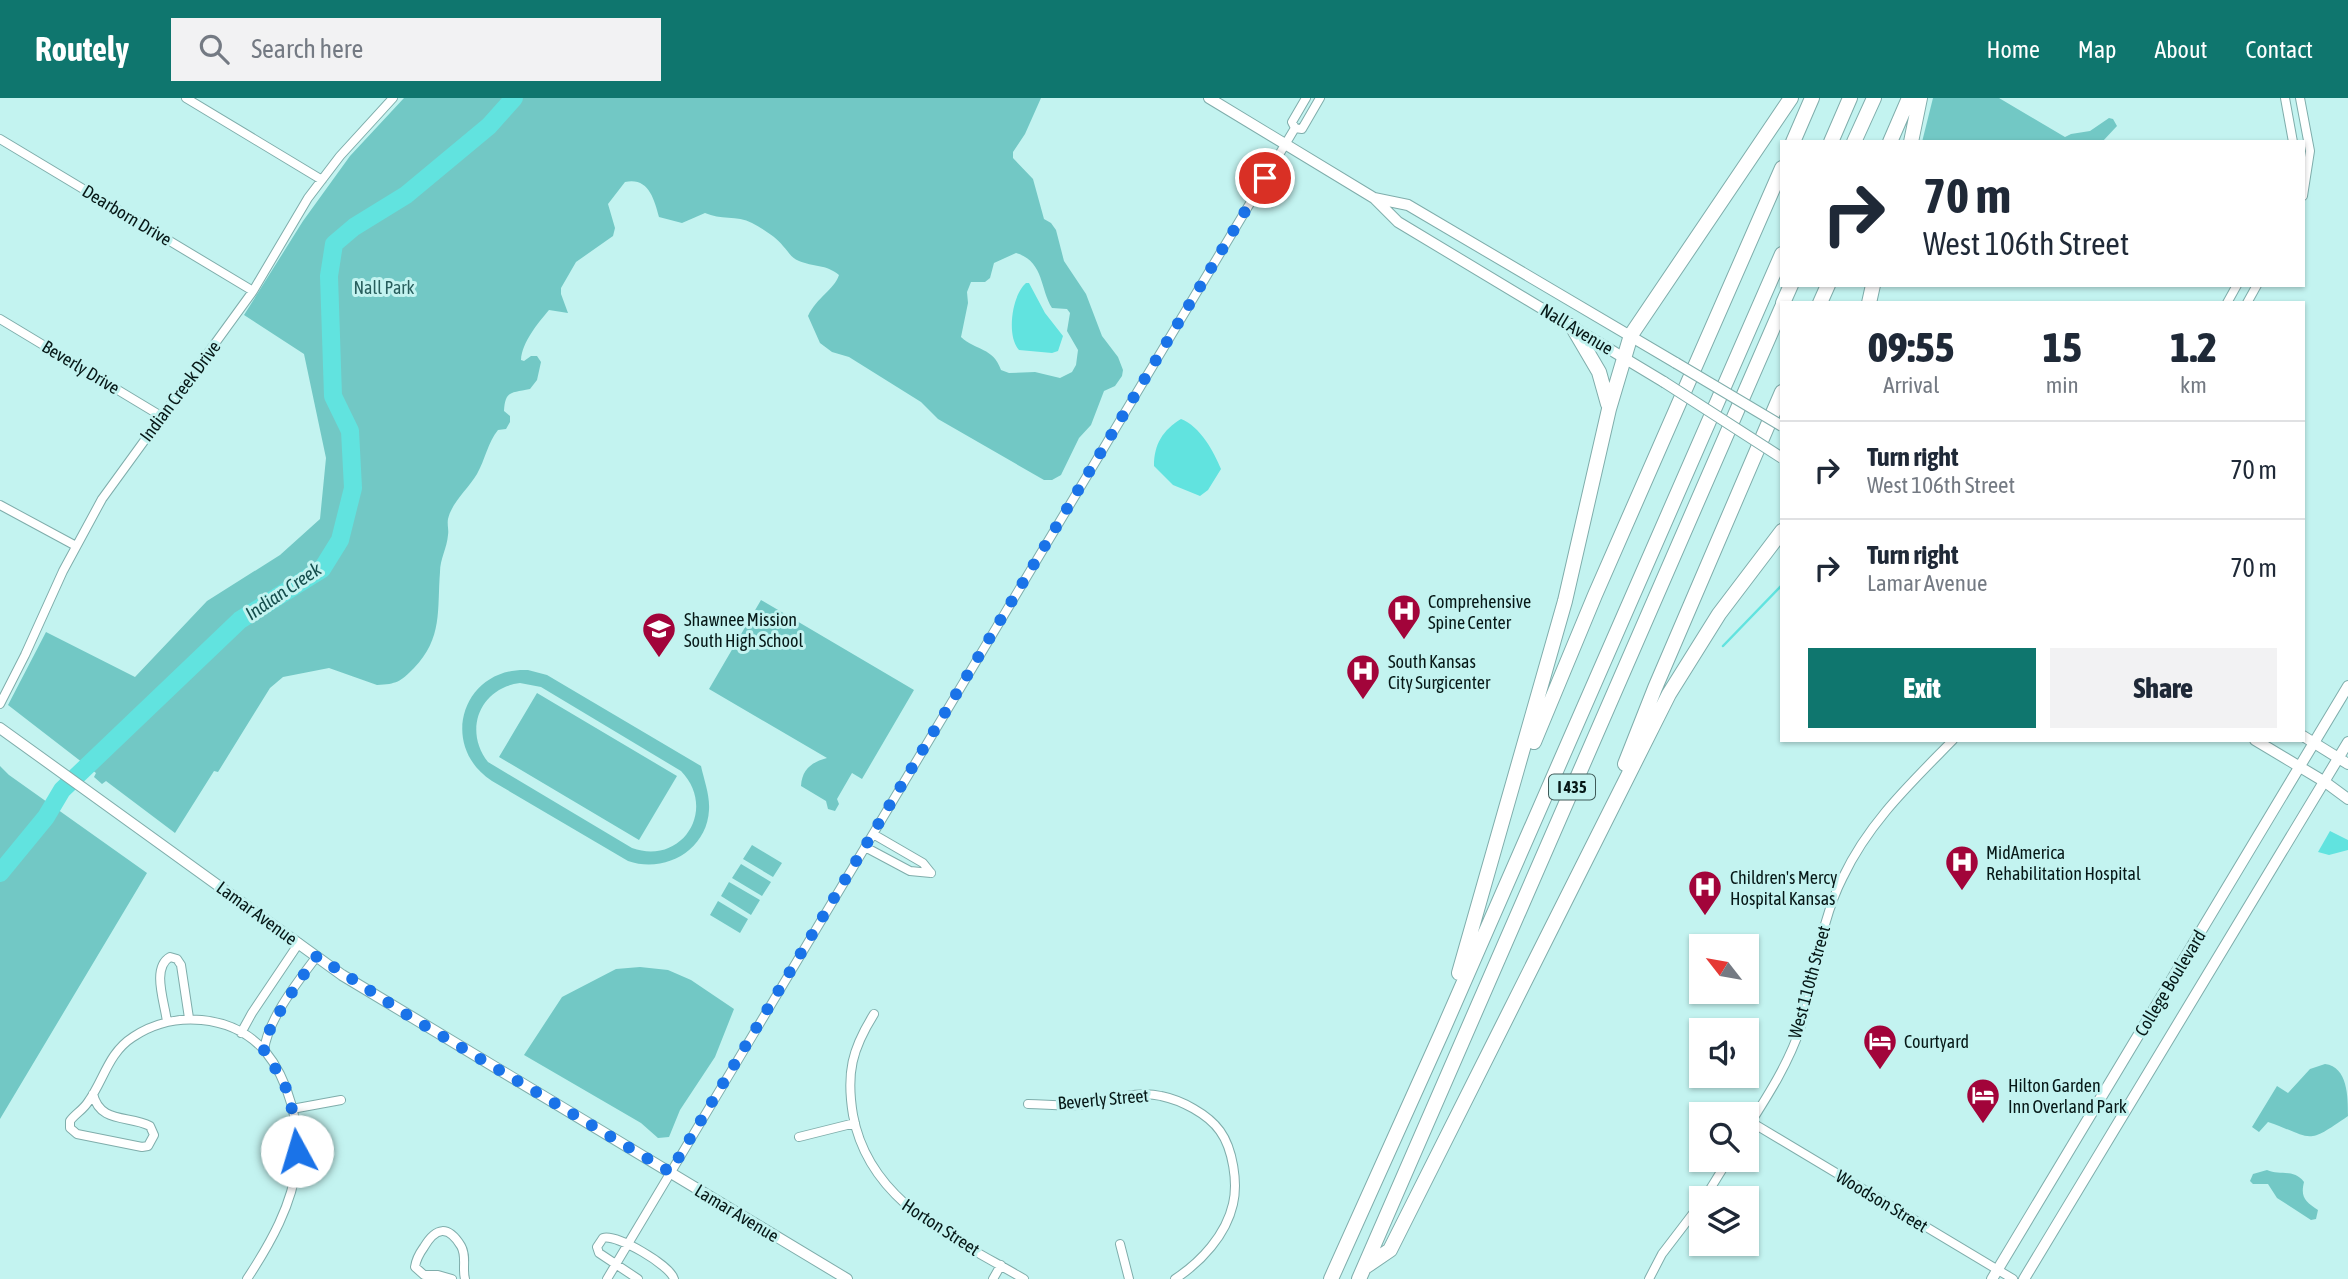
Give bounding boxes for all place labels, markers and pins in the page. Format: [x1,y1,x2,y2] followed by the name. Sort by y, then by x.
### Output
[1235,148,1295,208] pin
[1428,591,1531,633] place label: Comprehensive Spine Center
[1385,592,1423,641] hospital icon: Comprehensive Spine Center
[684,609,803,651] place label: Shawnee Mission South High School
[640,610,678,659] school or university icon: Shawnee Mission South High School
[1388,651,1491,693] place label: South Kansas City Surgicenter
[1344,652,1382,701] hospital icon: South Kansas City Surgicenter
[1986,842,2141,884] place label: MidAmerica Rehabilitation Hospital
[1943,843,1981,892] hospital icon: MidAmerica Rehabilitation Hospital
[1730,867,1837,909] place label: Children's Mercy Hospital Kansas
[1686,868,1724,917] hospital icon: Children's Mercy Hospital Kansas
[1861,1022,1899,1071] hotel icon: Courtyard
[1904,1031,1969,1052] place label: Courtyard
[2008,1075,2127,1117] place label: Hilton Garden Inn Overland Park
[1964,1076,2002,1125] hotel icon: Hilton Garden Inn Overland Park

